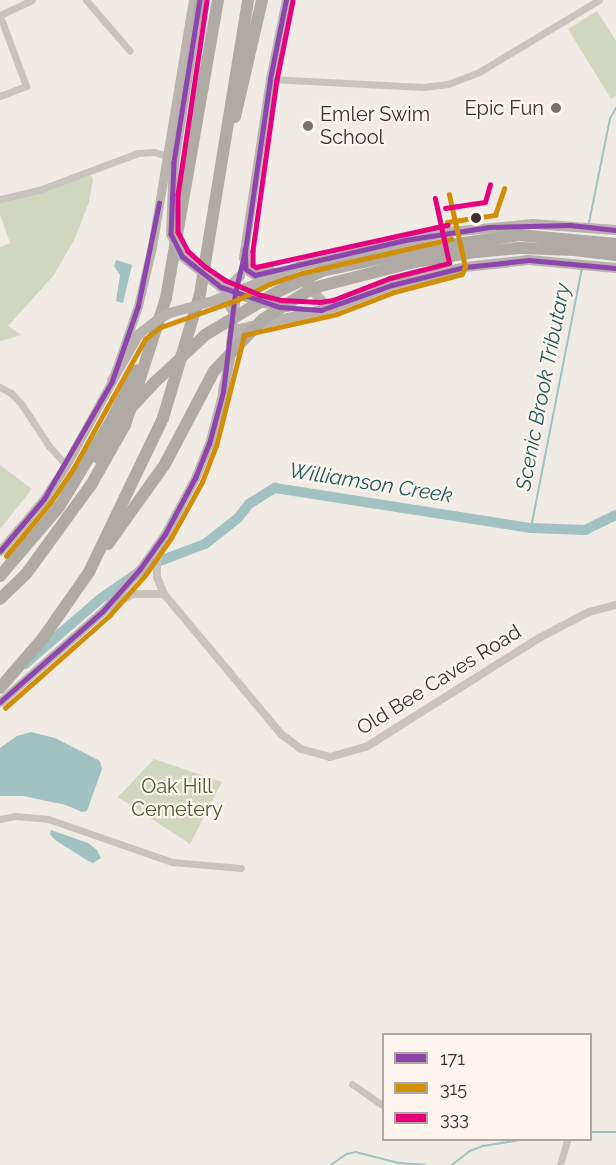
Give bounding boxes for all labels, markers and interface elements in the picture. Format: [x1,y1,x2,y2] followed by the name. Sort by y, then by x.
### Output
[464,96,544,120] place label: Epic Fun
[549,101,563,115] marker: Epic Fun
[320,102,431,149] place label: Emler Swim School
[301,119,315,133] marker: Emler Swim School
[470,212,482,224] unlabelled marker
[510,281,576,493] water label: Scenic Brook Tributary
[287,458,455,508] water label: Williamson Creek
[353,620,525,740] street label: Old Bee Caves Road
[131,775,223,822] park label: Oak Hill Cemetery
[382,1033,592,1141] legend
[440,1048,465,1069] text: 171
[440,1078,467,1099] text: 315
[440,1108,469,1129] text: 333

